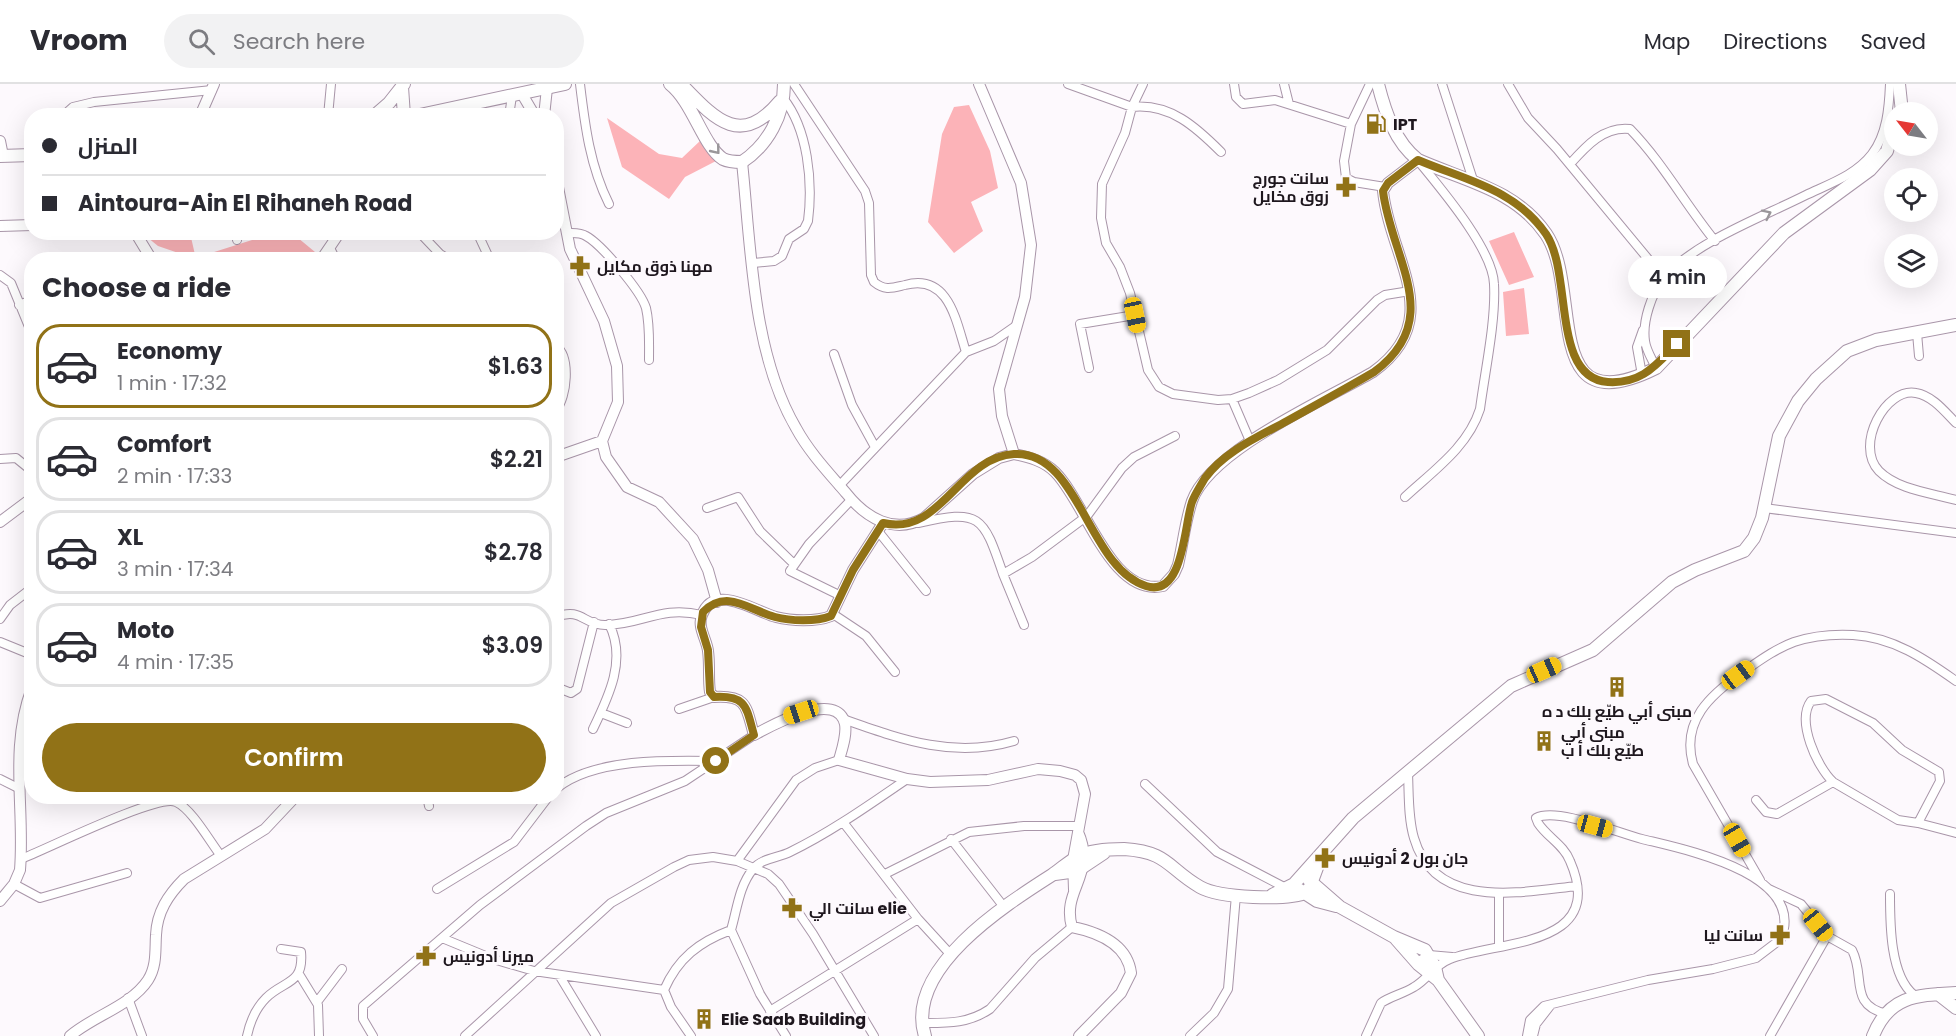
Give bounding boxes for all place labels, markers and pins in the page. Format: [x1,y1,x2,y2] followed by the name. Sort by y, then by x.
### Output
[1364,112,1388,136] fuel station icon: IPT
[1393,113,1418,136] place label: IPT
[1252,167,1329,208] place label: سانت جورج زوق مخايل
[1334,175,1358,199] pharmacy icon: سانت جورج زوق مخايل
[568,254,592,278] pharmacy icon: مهنا ذوق مكايل
[597,255,713,278] place label: مهنا ذوق مكايل
[1605,675,1629,699] building icon: مبنى أبي طيّع بلك د ه
[1542,700,1692,724] place label: مبنى أبي طيّع بلك د ه
[1561,721,1644,762] place label: مبنى أبي طيّع بلك أ ب
[1532,729,1556,753] building icon: مبنى أبي طيّع بلك أ ب
[1313,846,1337,870] pharmacy icon: جان بول 2 أدونيس
[1342,847,1468,870] place label: جان بول 2 أدونيس
[780,896,804,920] pharmacy icon: سانت الي elie
[809,897,907,921] place label: سانت الي elie
[1768,923,1792,947] pharmacy icon: سانت ليا
[1703,924,1763,947] place label: سانت ليا
[414,944,438,968] pharmacy icon: ميرنا أدونيس
[443,945,534,968] place label: ميرنا أدونيس
[692,1007,716,1031] building icon: Elie Saab Building
[721,1008,866,1031] place label: Elie Saab Building

